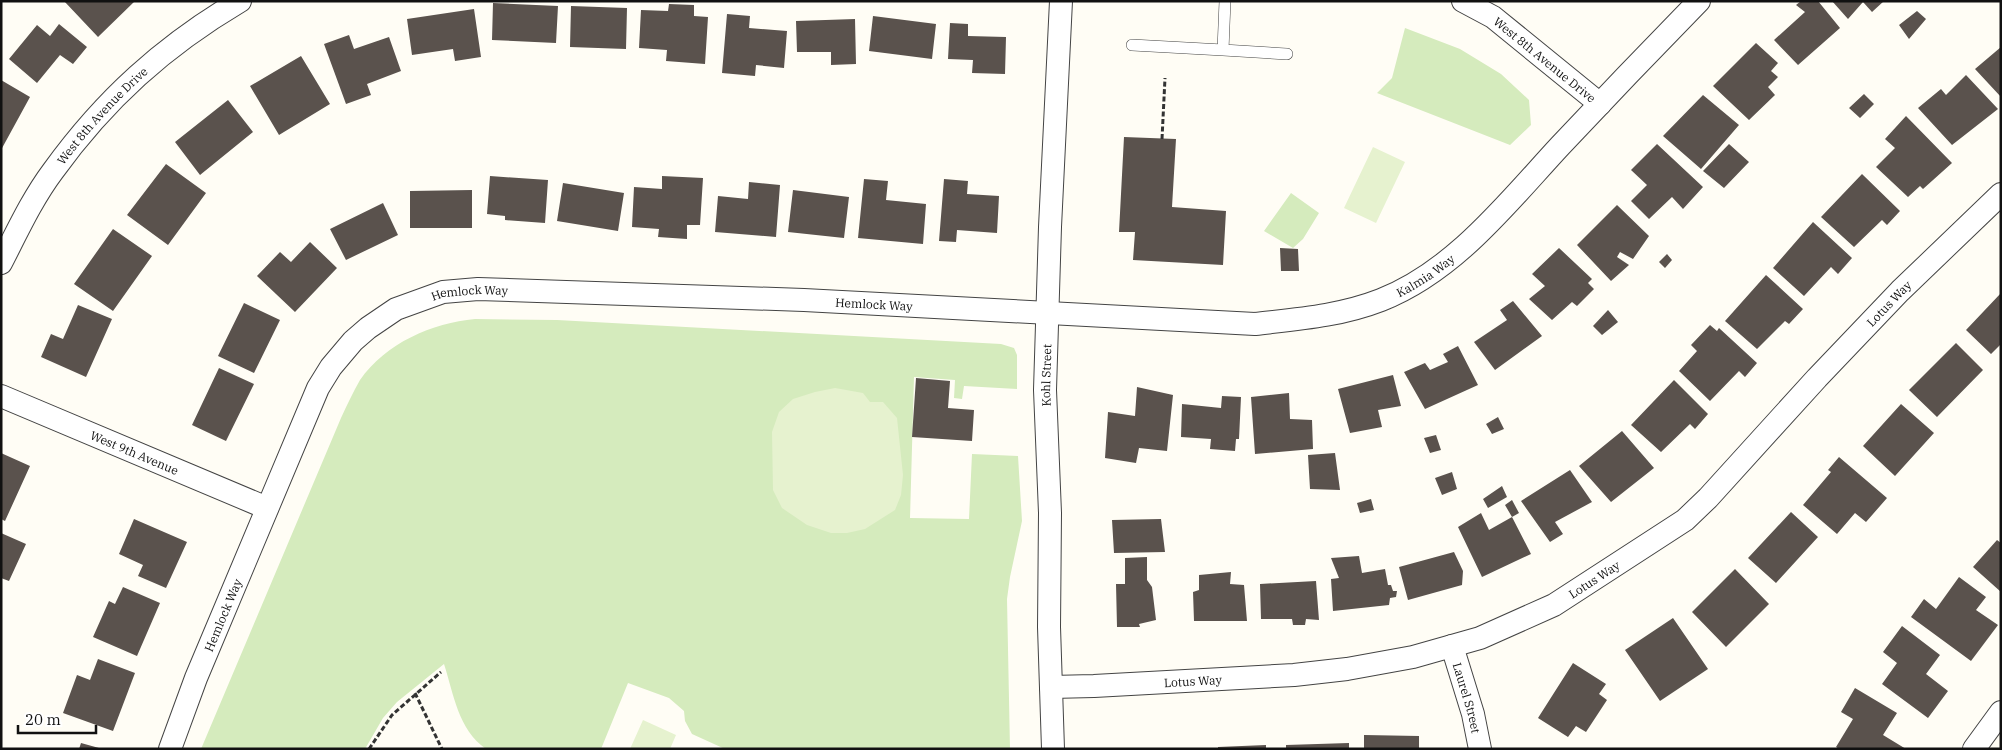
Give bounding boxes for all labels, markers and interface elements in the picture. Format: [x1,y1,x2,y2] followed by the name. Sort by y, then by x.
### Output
[1491,13,1599,105] street label: West 8th Avenue Drive
[53,63,150,167] street label: West 8th Avenue Drive
[1393,250,1458,300] street label: Kalmia Way
[1863,277,1914,329] street label: Lotus Way
[429,281,509,303] street label: Hemlock Way
[835,294,914,313] street label: Hemlock Way
[1037,344,1054,407] street label: Kohl Street
[88,427,181,477] street label: West 9th Avenue
[1566,557,1623,601] street label: Lotus Way
[201,576,245,654] street label: Hemlock Way
[1450,661,1484,734] street label: Laurel Street
[1163,671,1223,690] street label: Lotus Way
[18,702,95,734] scale bar
[25,710,61,729] text: 20 m

